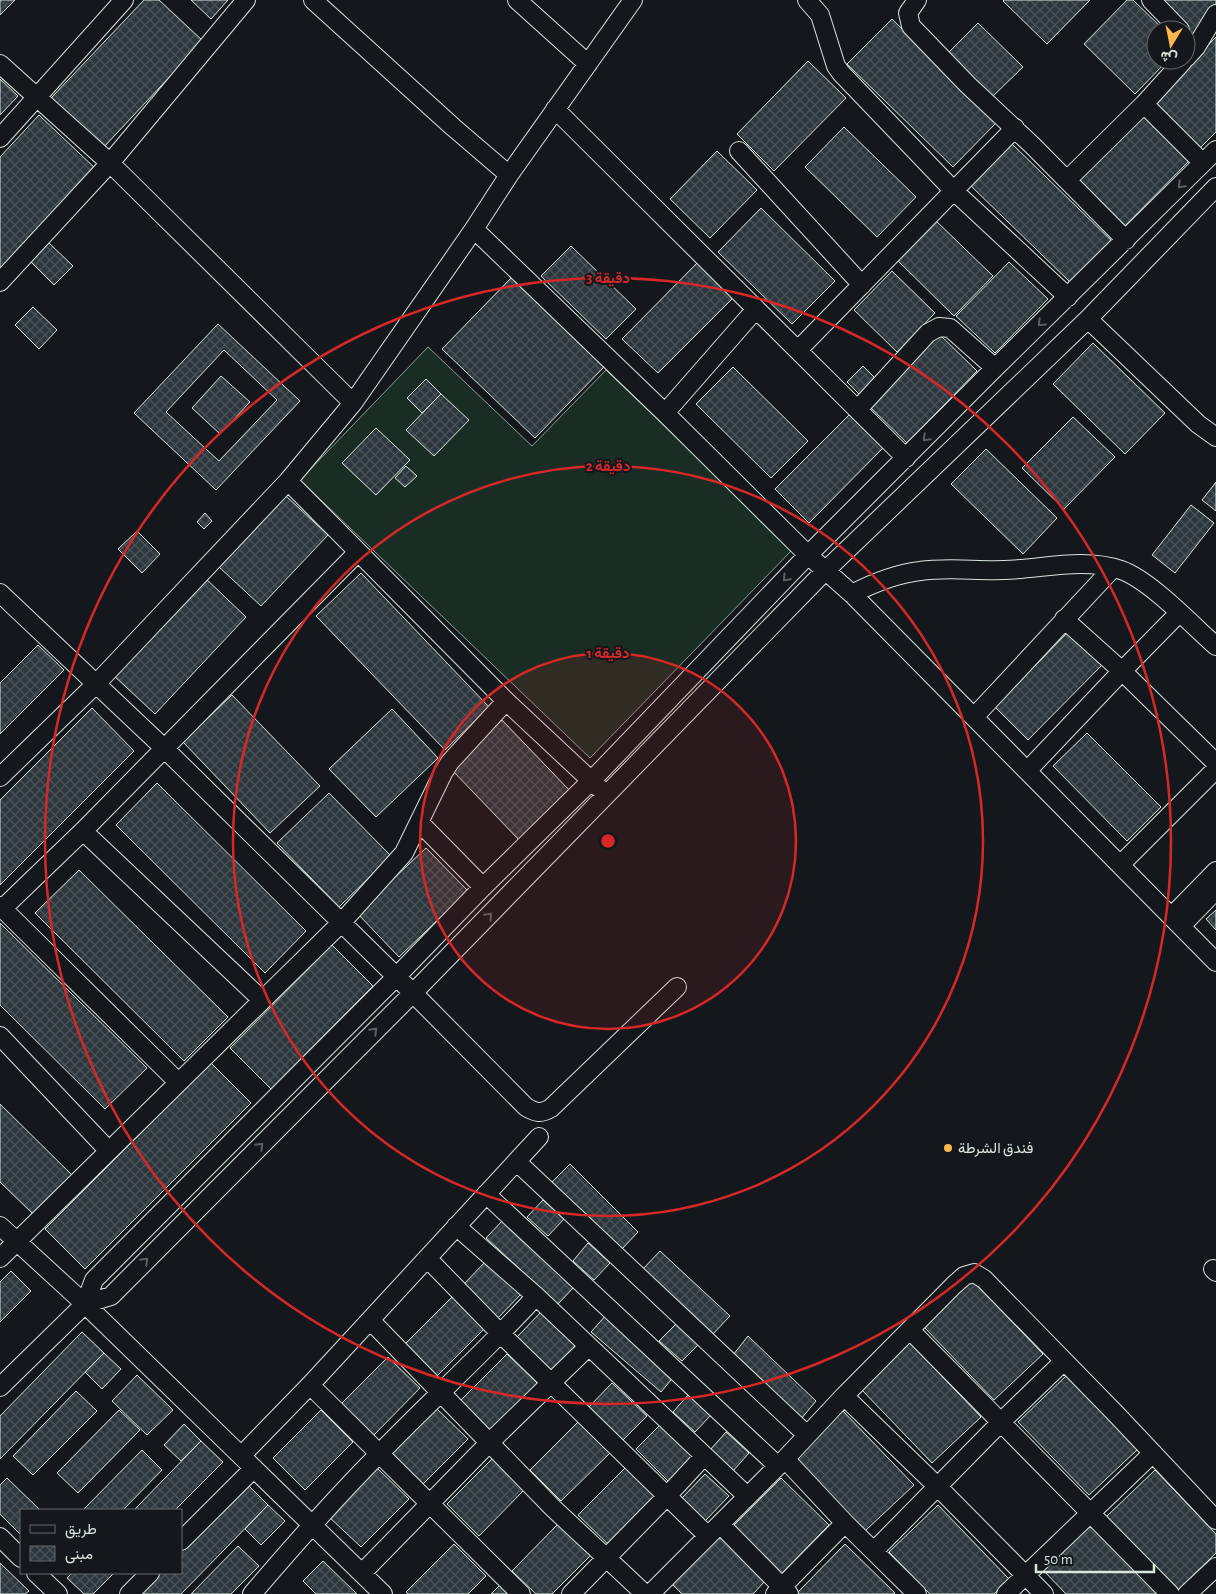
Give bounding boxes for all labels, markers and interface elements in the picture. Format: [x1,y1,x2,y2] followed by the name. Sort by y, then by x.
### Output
[1146,20,1196,70] north arrow
[1159,47,1179,65] text: ش
[1178,179,1187,188] one-way arrow
[586,271,630,287] text: 3 دقيقة
[1038,317,1047,326] one-way arrow
[923,432,932,441] one-way arrow
[586,459,630,475] text: 2 دقيقة
[783,572,792,581] one-way arrow
[586,646,630,662] text: 1 دقيقة
[599,832,617,850] centre of rings
[483,912,492,921] one-way arrow
[369,1028,378,1037] one-way arrow
[958,1141,1034,1157] place label: فندق الشرطة
[942,1142,954,1154] marker: فندق الشرطة
[254,1143,263,1152] one-way arrow
[139,1258,148,1267] one-way arrow
[20,1509,182,1574] legend
[65,1522,97,1539] text: طريق
[1036,1542,1154,1574] scale bar
[65,1547,93,1564] text: مبنى
[1044,1552,1073,1567] text: 50 m

